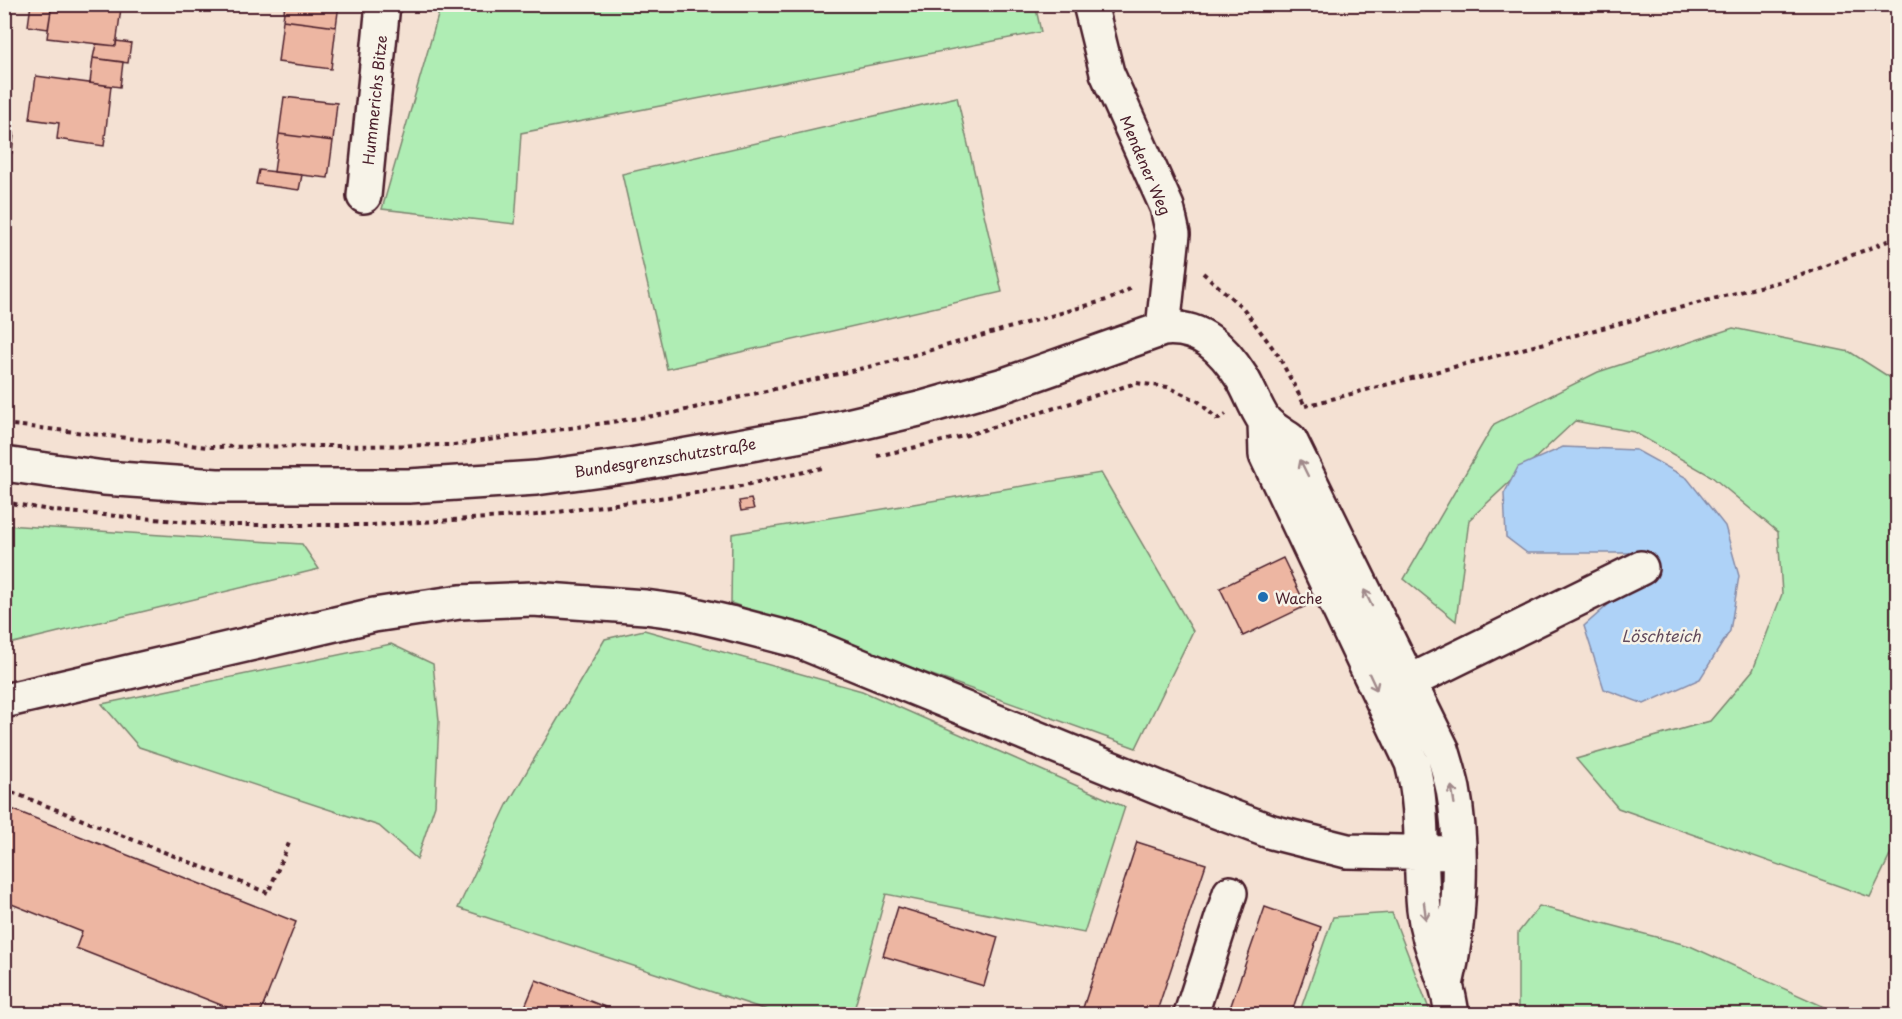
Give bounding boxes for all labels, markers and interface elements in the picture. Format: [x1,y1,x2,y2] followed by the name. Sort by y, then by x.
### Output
[356,34,392,166] street label: Hummerichs Bitze
[1115,112,1177,218] street label: Mendener Weg
[573,431,758,483] street label: Bundesgrenzschutzstraße
[1298,460,1309,478] one-way arrow
[1275,586,1323,609] place label: Wache
[1361,589,1373,607] one-way arrow
[1256,590,1270,604] marker: Wache
[1621,623,1701,647] water label: Löschteich
[1368,672,1380,690] one-way arrow
[1448,786,1459,806] one-way arrow
[1420,901,1431,921] one-way arrow

